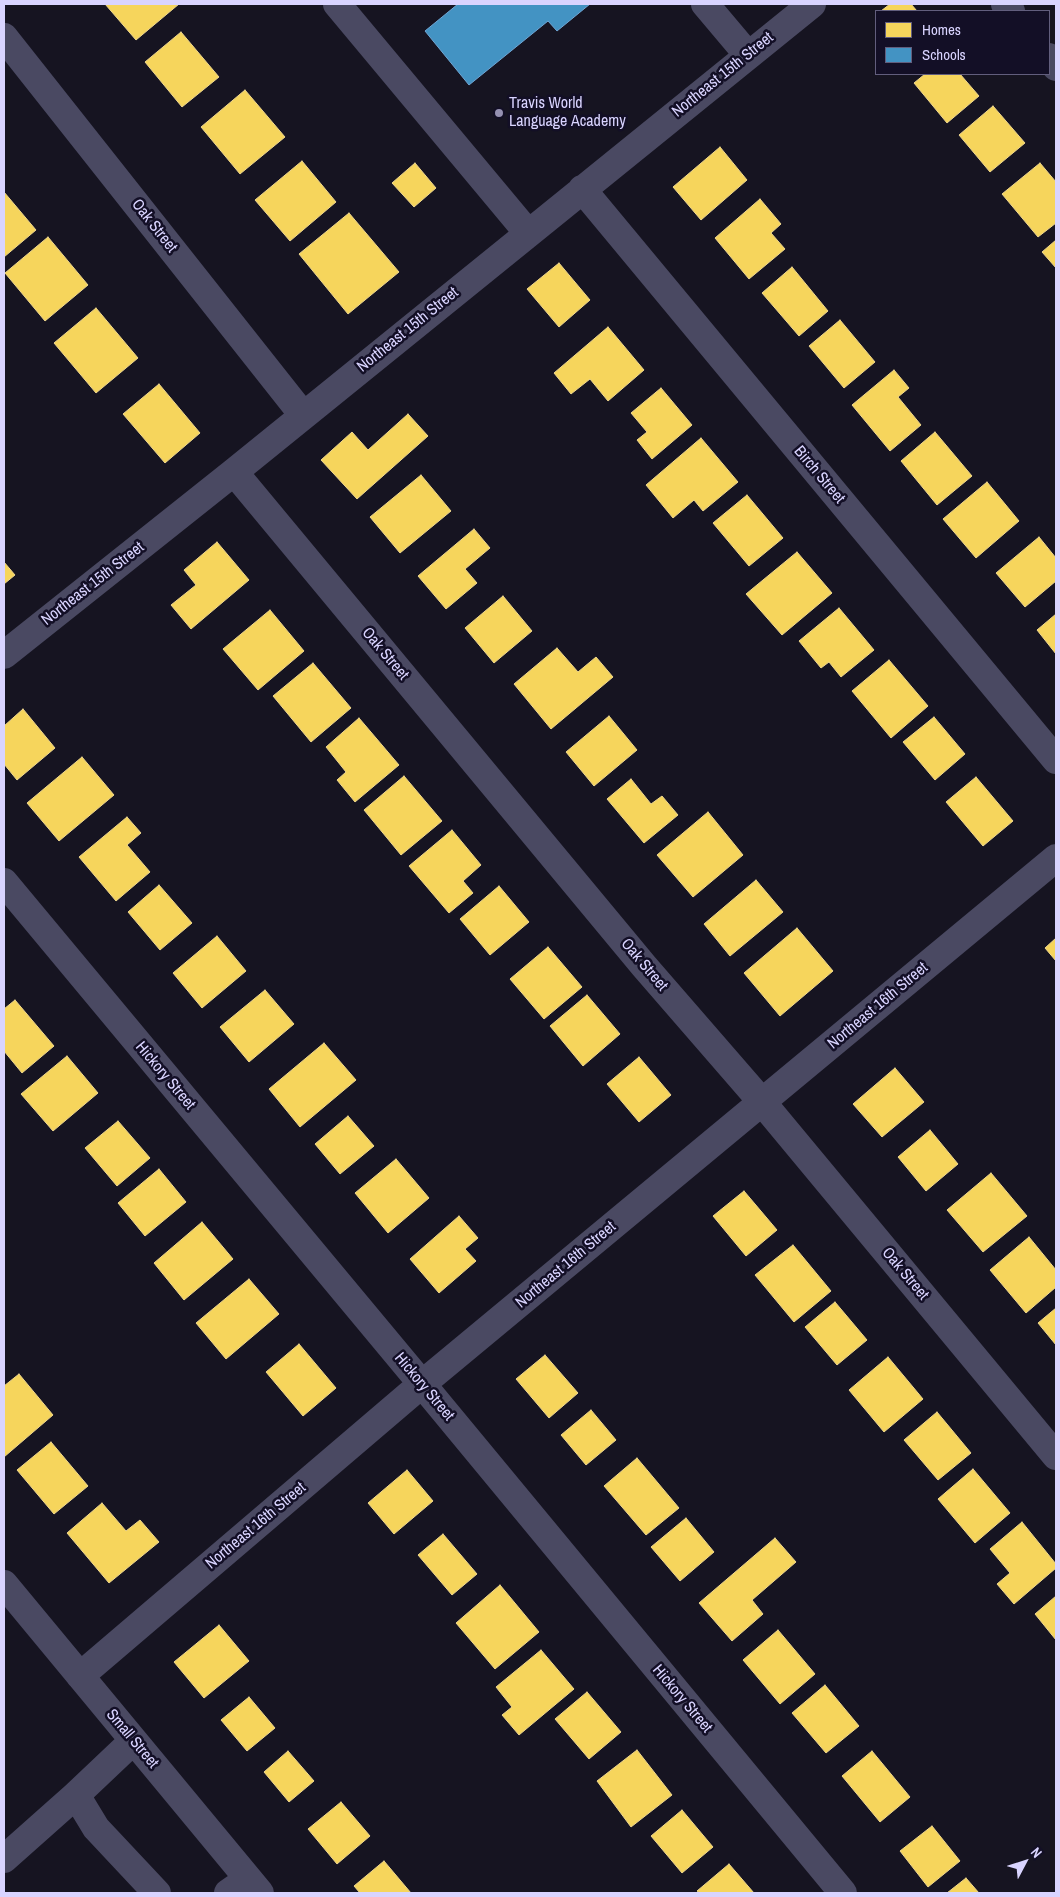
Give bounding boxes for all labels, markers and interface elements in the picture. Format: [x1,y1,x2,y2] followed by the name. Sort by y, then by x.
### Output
[875,10,1050,75] legend
[922,19,961,40] text: Homes
[668,28,778,122] street label: Northeast 15th Street
[922,44,966,65] text: Schools
[509,94,626,132] place label: Travis World Language Academy
[493,107,505,119] marker: Travis World Language Academy
[127,195,181,257] street label: Oak Street
[353,283,463,377] street label: Northeast 15th Street
[789,442,849,508] street label: Birch Street
[38,538,148,630] street label: Northeast 15th Street
[357,624,413,684] street label: Oak Street
[616,935,672,995] street label: Oak Street
[824,959,932,1053] street label: Northeast 16th Street
[131,1038,199,1114] street label: Hickory Street
[512,1218,620,1312] street label: Northeast 16th Street
[877,1244,933,1304] street label: Oak Street
[390,1349,458,1425] street label: Hickory Street
[202,1479,310,1573] street label: Northeast 16th Street
[648,1661,716,1737] street label: Hickory Street
[102,1705,162,1773] street label: Small Street
[1000,1837,1050,1887] north arrow
[1027,1843,1046,1861] text: N

